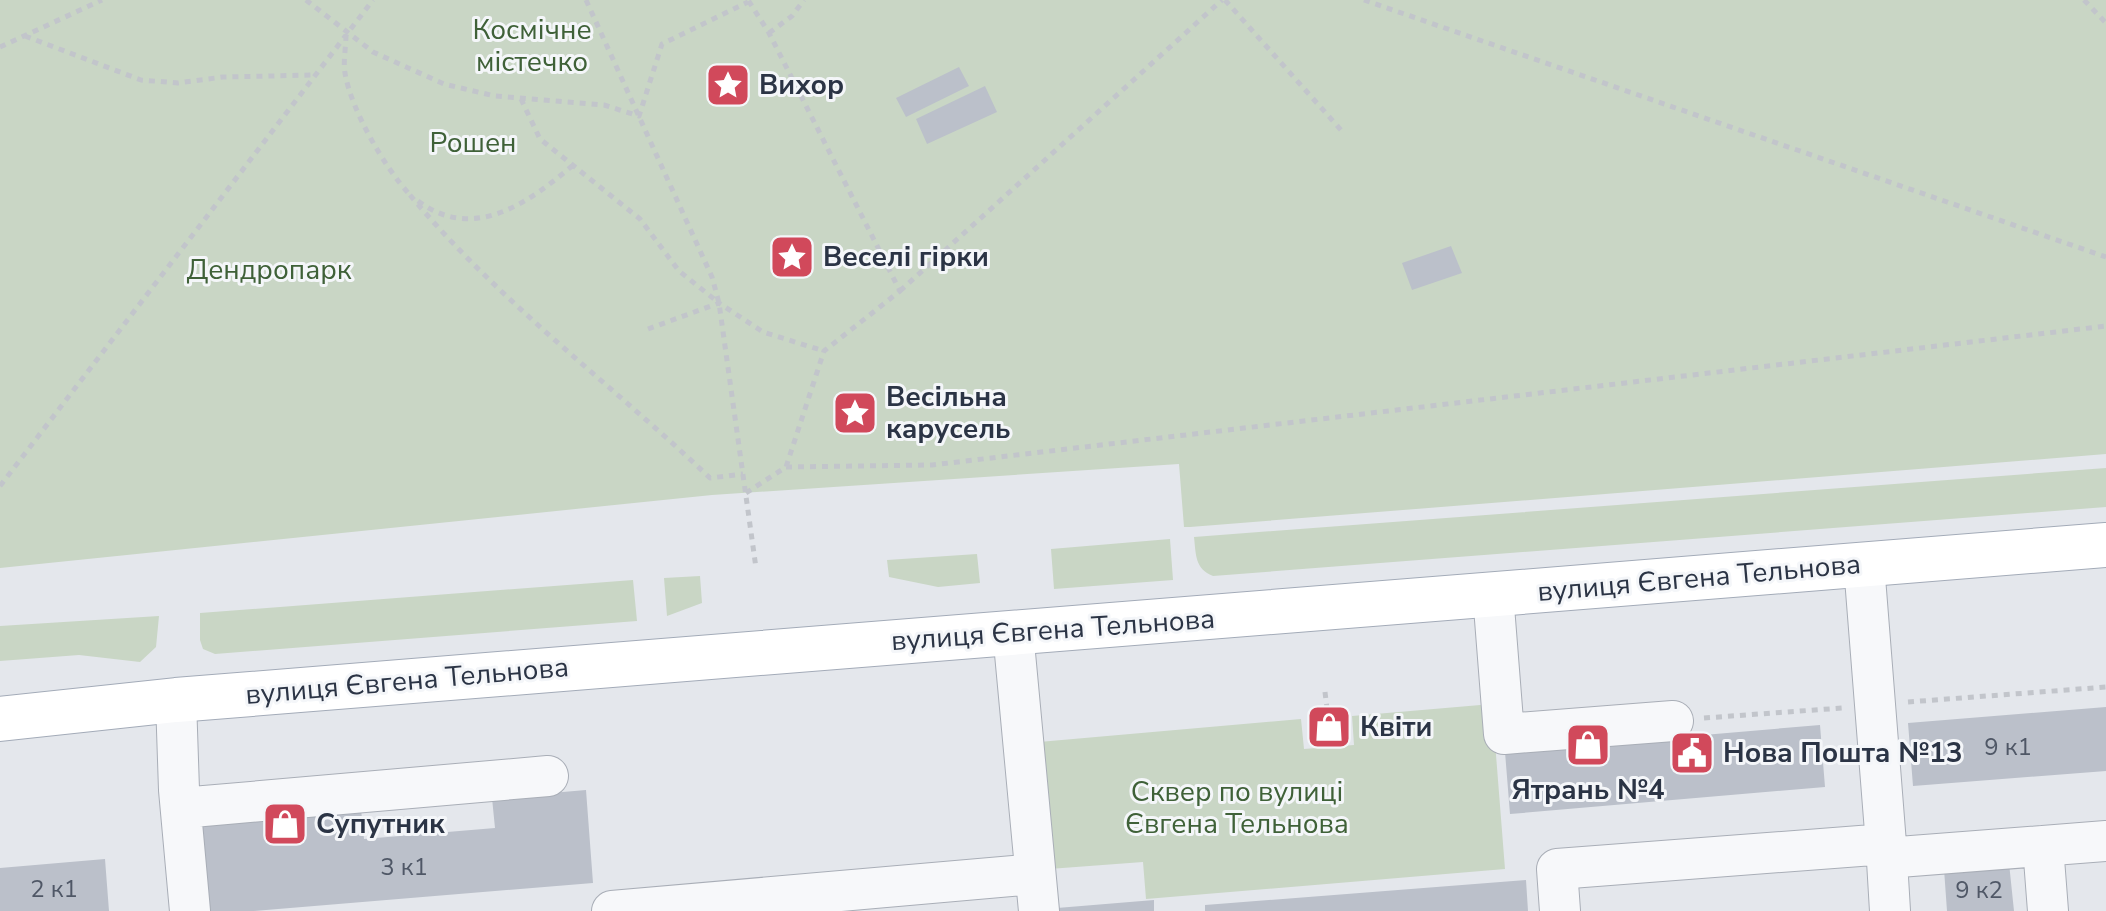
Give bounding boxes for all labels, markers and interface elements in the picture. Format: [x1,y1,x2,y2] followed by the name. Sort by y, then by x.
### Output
[472,11,592,81] park label: Космічне містечко
[704,61,752,109] place icon: Вихор
[759,66,844,104] place label: Вихор
[429,124,517,162] park label: Рошен
[768,233,816,281] place icon: Веселі гірки
[823,238,989,276] place label: Веселі гірки
[186,251,352,289] park label: Дендропарк
[886,378,1011,448] place label: Весільна карусель
[831,389,879,437] place icon: Весільна карусель
[1536,545,1862,611] street label: вулиця Євгена Тельнова
[890,600,1216,660] street label: вулиця Євгена Тельнова
[244,648,570,714] street label: вулиця Євгена Тельнова
[1305,703,1353,751] shop icon: Квіти
[1360,708,1433,746] place label: Квіти
[1564,721,1612,769] shop icon: Ятрань №4
[1668,729,1716,777] public building icon: Нова Пошта №13
[1984,731,2032,763] house number: 9 к1
[1723,734,1963,772] place label: Нова Пошта №13
[1511,771,1665,809] place label: Ятрань №4
[1125,773,1349,843] park label: Сквер по вулиці Євгена Тельнова
[261,800,309,848] shop icon: Супутник
[316,805,445,843] place label: Супутник
[380,851,428,883] house number: 3 к1
[30,873,78,905] house number: 2 к1
[1955,874,2003,906] house number: 9 к2

